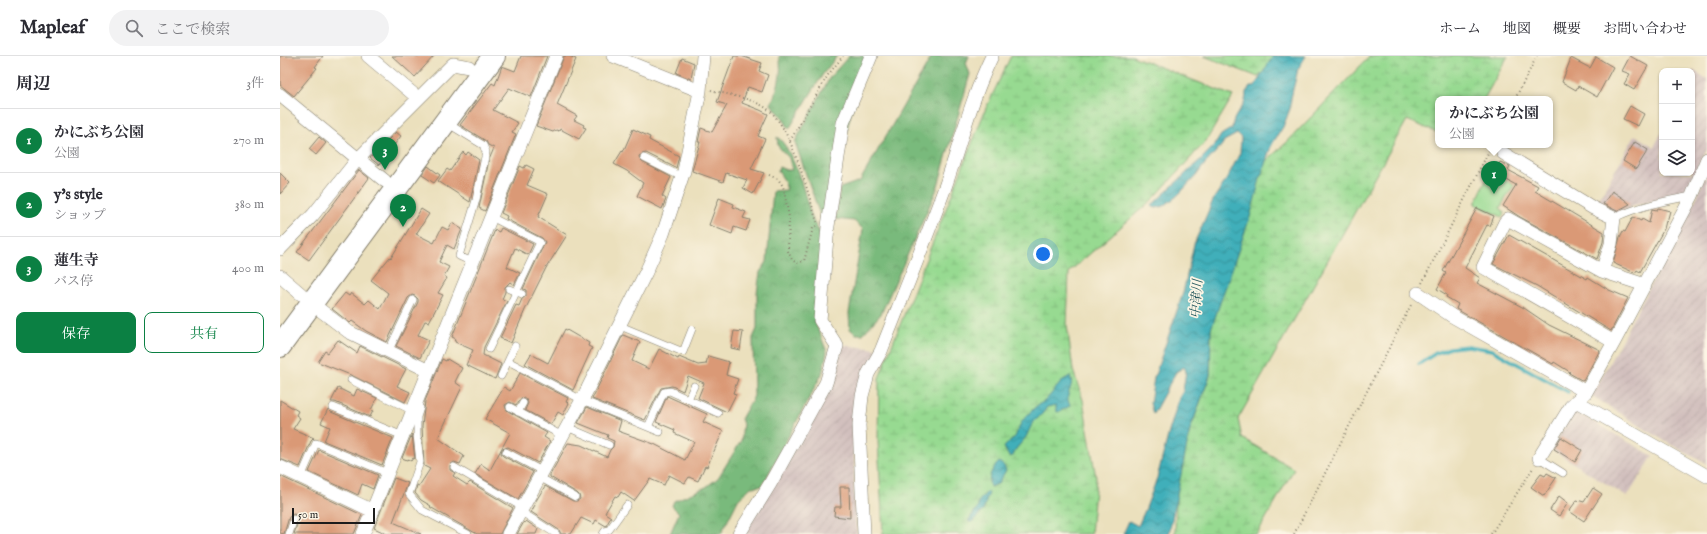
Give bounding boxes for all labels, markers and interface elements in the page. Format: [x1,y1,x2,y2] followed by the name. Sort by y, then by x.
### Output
[109,10,389,46] search box
[20,16,85,40] text: Mapleaf
[123,17,145,39] icon: search
[155,20,230,39] text: ここで検索
[1439,20,1481,38] text: ホーム
[1503,20,1531,38] text: 地図
[1553,20,1581,38] text: 概要
[1603,20,1687,38] text: お問い合わせ
[1659,68,1695,176] map controls
[1659,68,1695,104] button: +
[16,74,50,95] text: 周辺
[246,75,264,92] text: 3件
[1435,96,1553,148] popup
[1449,104,1539,123] text: かにぶち公園
[1659,104,1695,140] button: −
[54,123,144,142] text: かにぶち公園
[1449,126,1475,143] text: 公園
[27,132,31,149] text: 1
[233,132,264,149] text: 270 m
[372,137,398,170] pin: 3
[1659,140,1695,176] button: layers
[54,145,80,162] text: 公園
[1481,161,1507,194] pin: 1
[54,185,103,204] text: y's style
[390,194,416,227] pin: 2
[26,196,32,213] text: 2
[235,196,264,213] text: 380 m
[54,207,106,224] text: ショップ
[1033,244,1053,264] your location
[54,251,99,270] text: 蓮生寺
[27,260,31,277] text: 3
[232,260,264,277] text: 400 m
[54,273,93,290] text: バス停
[1187,277,1207,319] water label: 中津川
[16,312,136,353] button: 保存
[144,312,264,353] button: 共有
[292,506,375,525] scale bar
[298,508,318,522] text: 50 m

